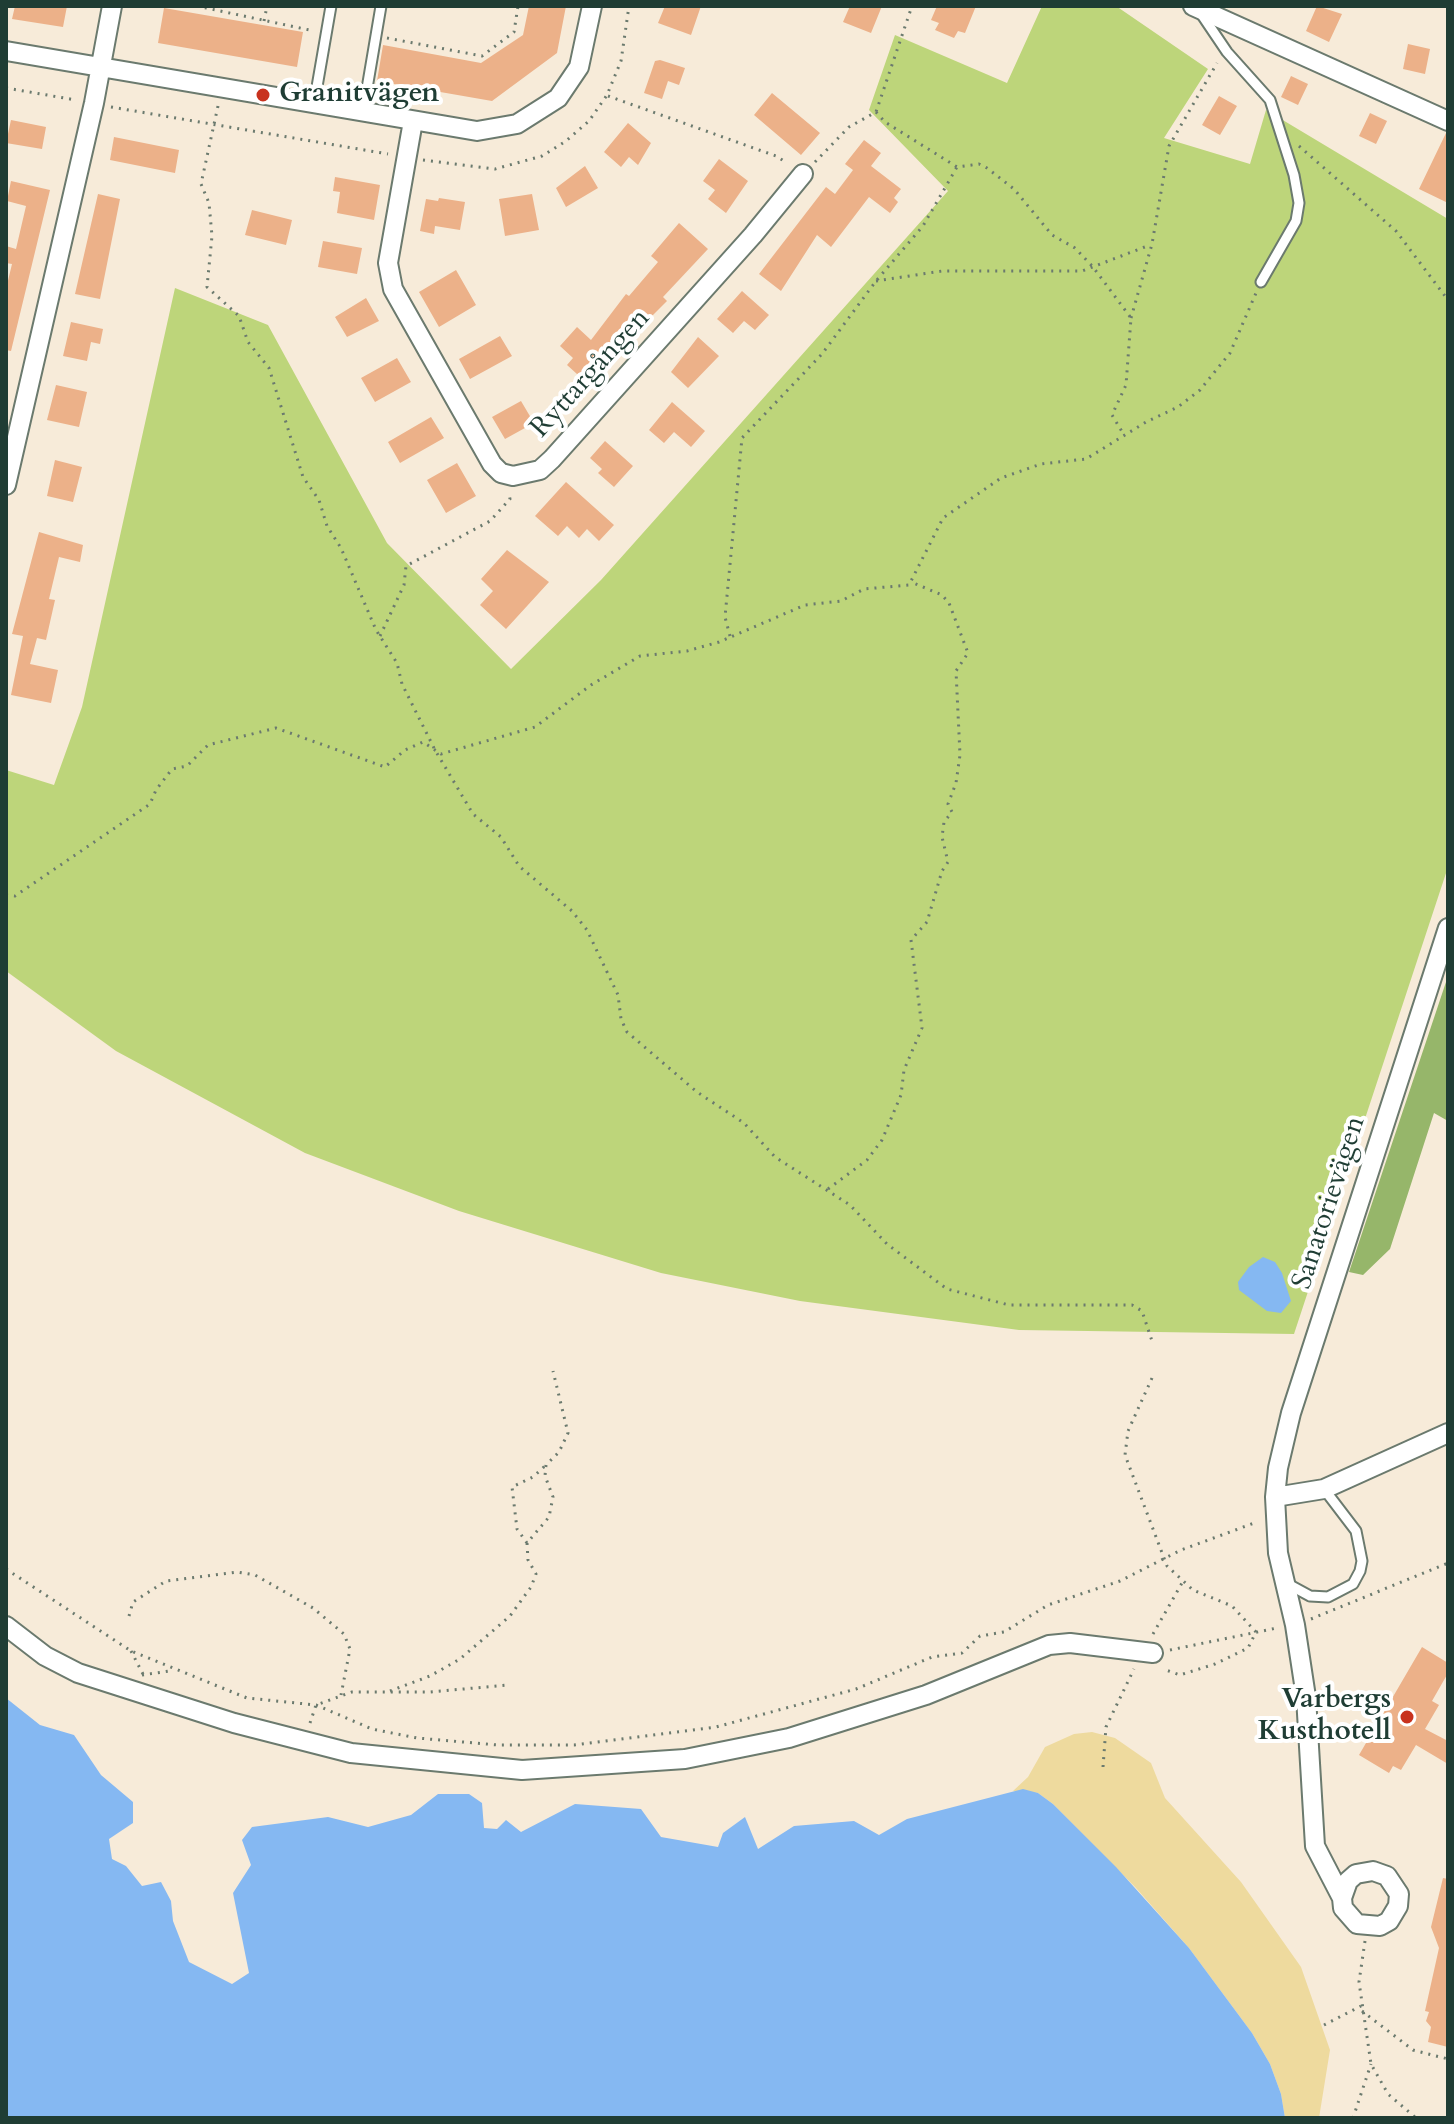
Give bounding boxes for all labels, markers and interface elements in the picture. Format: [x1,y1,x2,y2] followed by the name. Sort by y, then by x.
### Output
[279,78,439,112] place label: Granitvägen
[254,86,272,104] marker: Granitvägen
[524,302,658,446] street label: Ryttargången
[1286,1112,1374,1294] street label: Sanatorievägen
[1258,1684,1391,1750] place label: Varbergs Kusthotell
[1398,1708,1416,1726] marker: Varbergs Kusthotell

